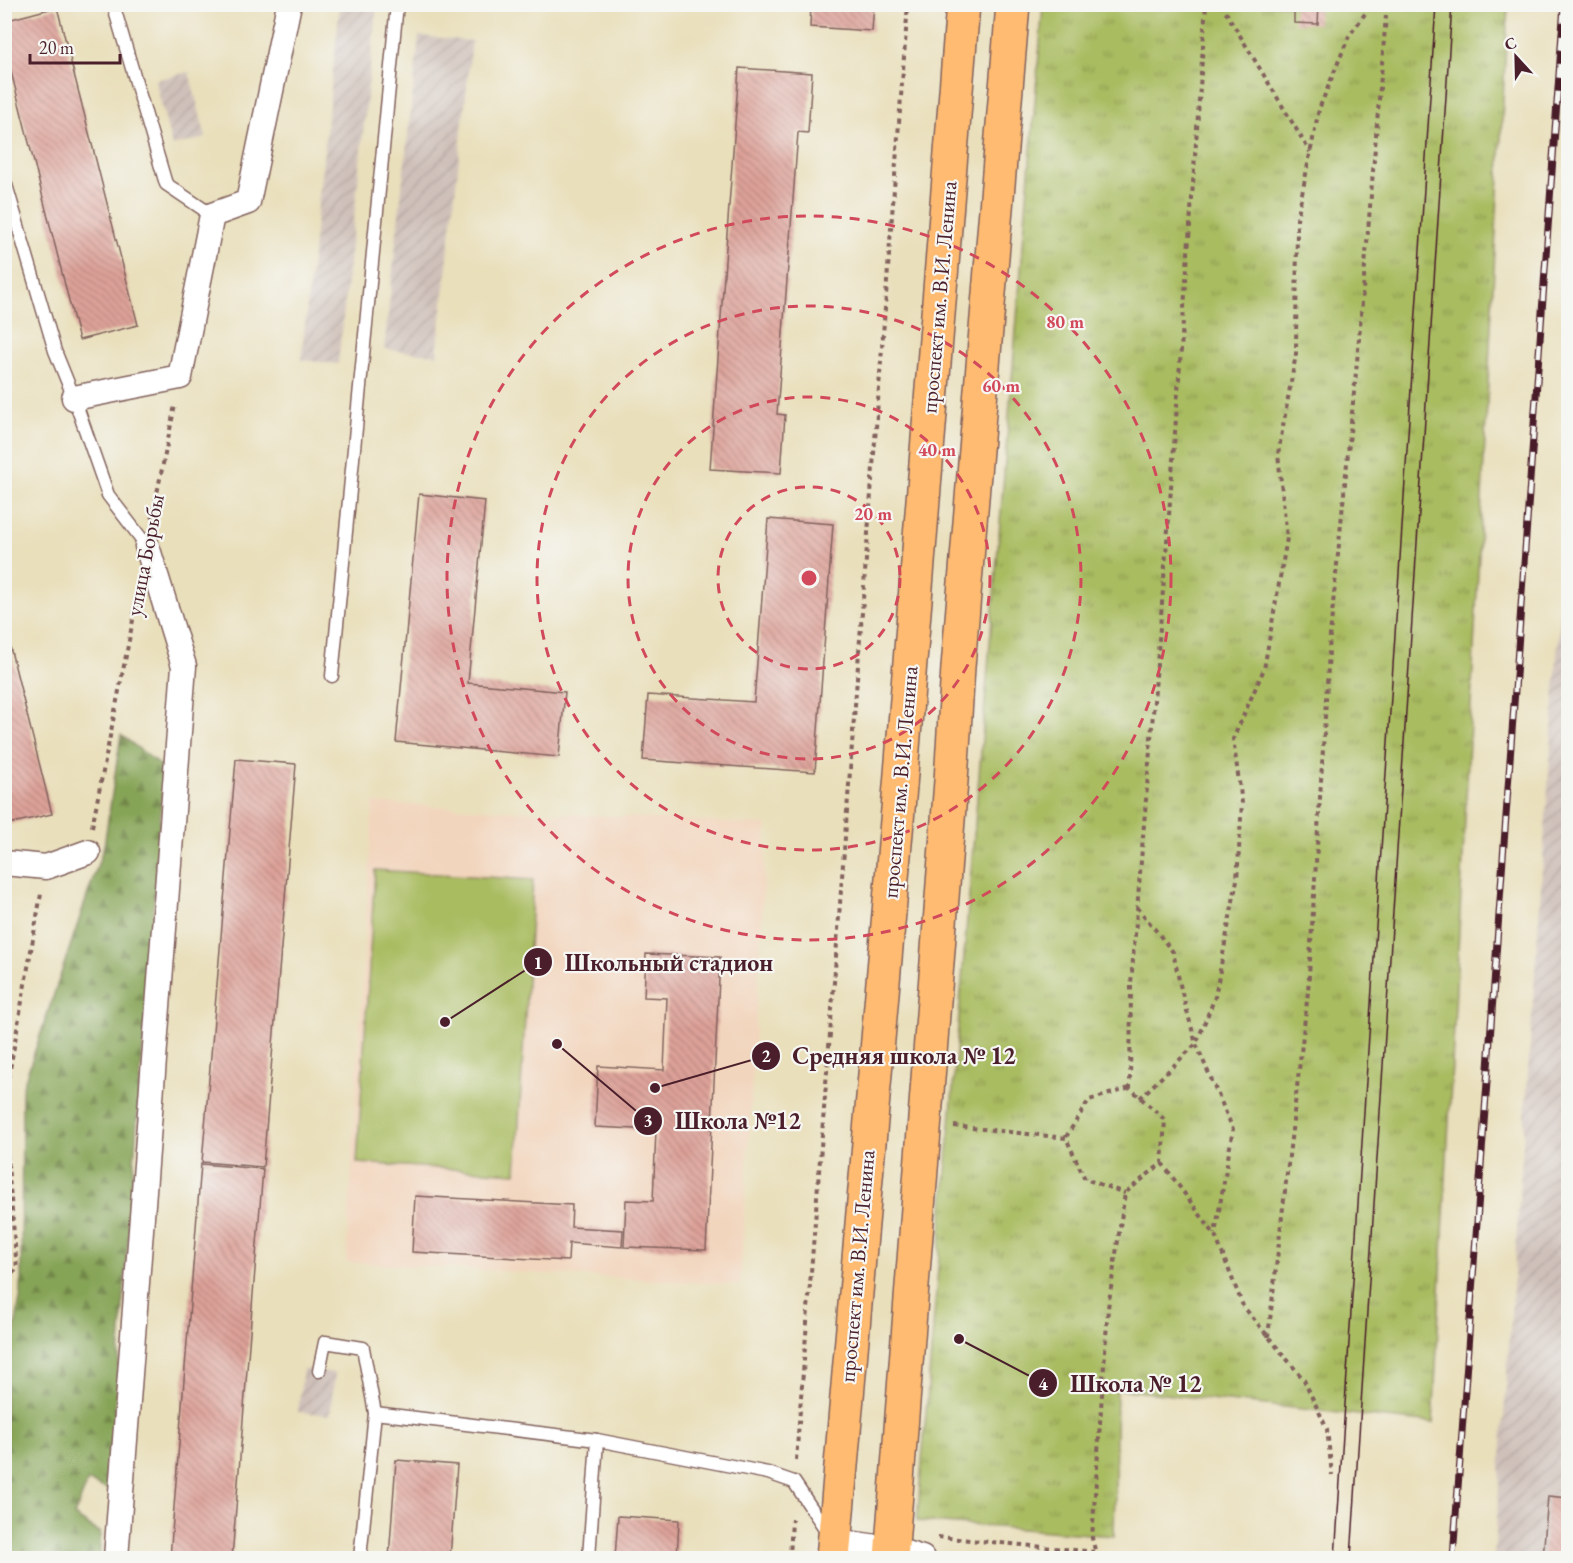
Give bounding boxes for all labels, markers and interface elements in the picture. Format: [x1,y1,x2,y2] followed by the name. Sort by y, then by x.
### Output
[30,27,120,65] scale bar
[1486,27,1546,87] north arrow
[1501,32,1520,55] text: С
[39,36,74,59] text: 20 m
[914,179,964,414] street label: проспект им. В.И. Ленина
[1046,310,1084,333] text: 80 m
[982,374,1020,397] text: 60 m
[918,438,956,461] text: 40 m
[119,492,171,618] street label: улица Борьбы
[854,502,892,525] text: 20 m
[799,568,819,588] centre of rings
[875,664,925,899] street label: проспект им. В.И. Ленина
[523,941,785,983] callout: Школьный стадион
[565,947,773,978] text: Школьный стадион
[533,951,543,974] text: 1
[751,1035,1028,1077] callout: Средняя школа № 12
[792,1040,1016,1071] text: Средняя школа № 12
[761,1044,771,1067] text: 2
[633,1100,813,1142] callout: Школа №12
[675,1105,801,1136] text: Школа №12
[643,1109,653,1132] text: 3
[832,1148,882,1383] street label: проспект им. В.И. Ленина
[1028,1362,1214,1404] callout: Школа № 12
[1070,1368,1202,1399] text: Школа № 12
[1038,1372,1048,1395] text: 4

